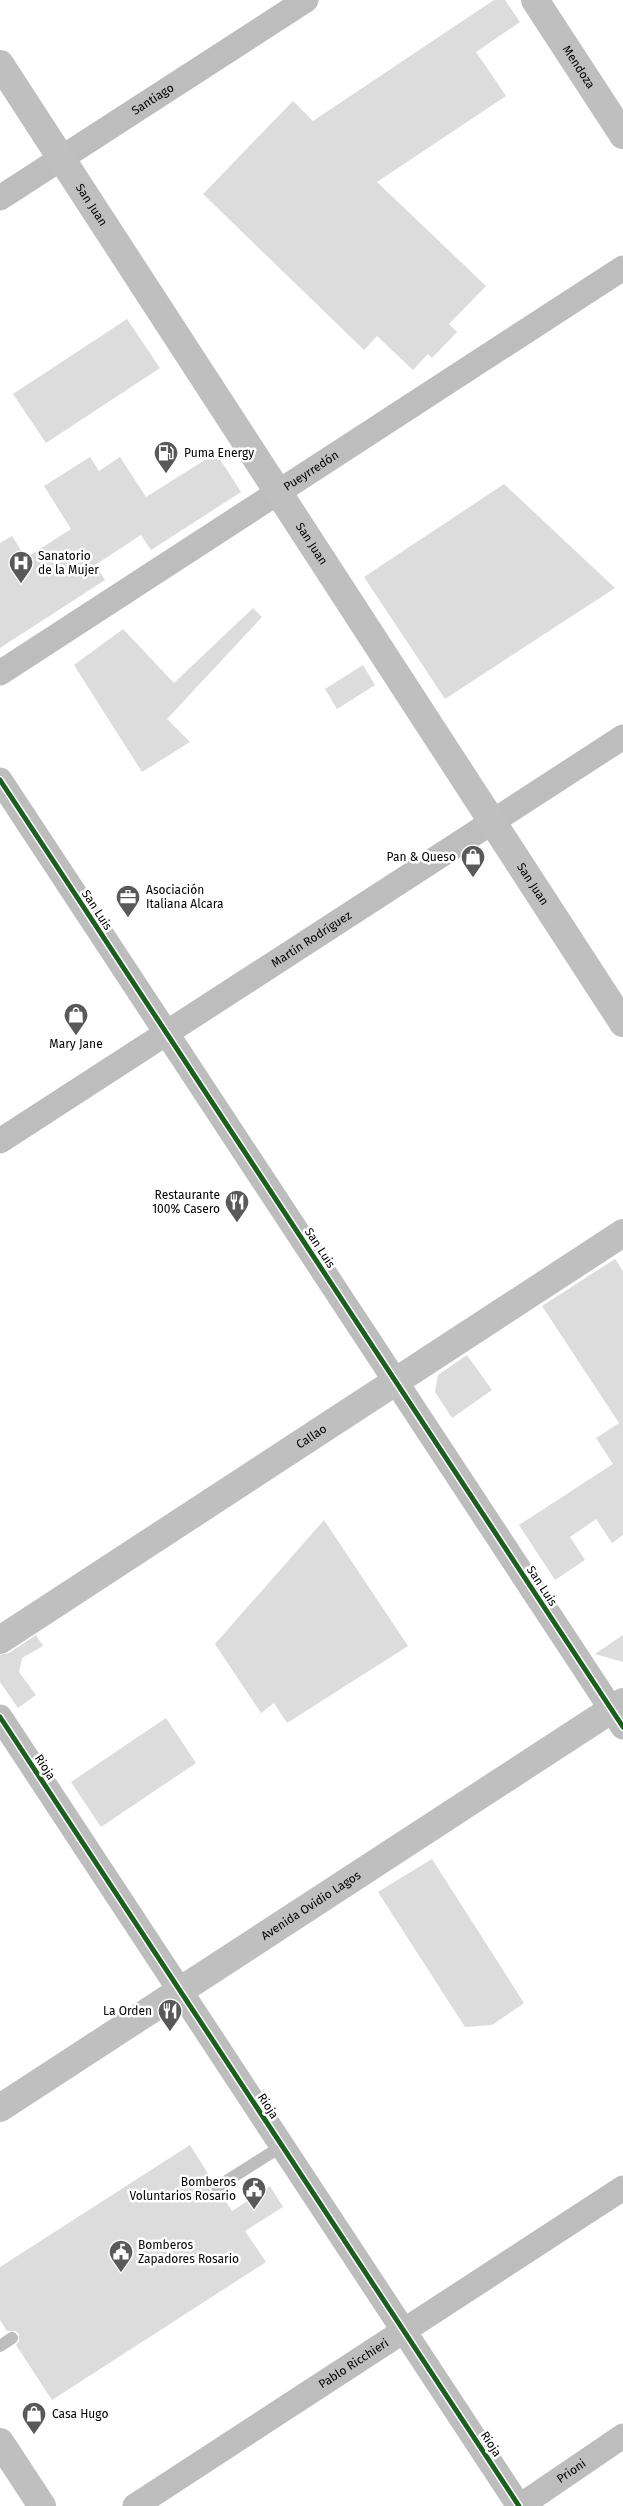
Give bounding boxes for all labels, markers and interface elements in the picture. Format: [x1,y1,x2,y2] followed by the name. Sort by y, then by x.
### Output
[560,43,598,91] street label: Mendoza
[129,80,176,118] street label: Santiago
[73,181,110,229] street label: San Juan
[153,440,179,474] fuel station icon: Puma Energy
[184,446,254,460] place label: Puma Energy
[281,448,341,494] street label: Pueyrredón
[293,520,330,567] street label: San Juan
[38,549,99,577] place label: Sanatorio de la Mujer
[8,550,34,584] hospital icon: Sanatorio de la Mujer
[460,844,486,878] shop icon: Pan & Queso
[387,850,456,864] place label: Pan & Queso
[514,860,552,908] street label: San Juan
[146,883,224,911] place label: Asociación Italiana Alcara
[115,884,141,918] office icon: Asociación Italiana Alcara
[79,887,115,933] street label: San Luis
[269,908,354,970] street label: Martín Rodríguez
[63,1002,89,1036] shop icon: Mary Jane
[49,1037,103,1051] place label: Mary Jane
[152,1188,220,1216] place label: Restaurante 100% Casero
[224,1189,250,1223] restaurant icon: Restaurante 100% Casero
[302,1225,338,1271] street label: San Luis
[294,1422,329,1452] street label: Callao
[524,1563,560,1609] street label: San Luis
[32,1752,58,1782] street label: Rioja
[258,1868,364,1943] street label: Avenida Ovidio Lagos
[157,1998,183,2032] restaurant icon: La Orden
[103,2004,152,2018] place label: La Orden
[255,2091,281,2121] street label: Rioja
[129,2175,236,2203] place label: Bomberos Voluntarios Rosario
[241,2176,267,2210] public building icon: Bomberos Voluntarios Rosario
[138,2238,239,2266] place label: Bomberos Zapadores Rosario
[108,2239,134,2273] public building icon: Bomberos Zapadores Rosario
[316,2336,391,2391] street label: Pablo Ricchieri
[21,2401,47,2435] shop icon: Casa Hugo
[52,2407,108,2421] place label: Casa Hugo
[478,2429,504,2459] street label: Rioja
[554,2456,589,2486] street label: Prioni

